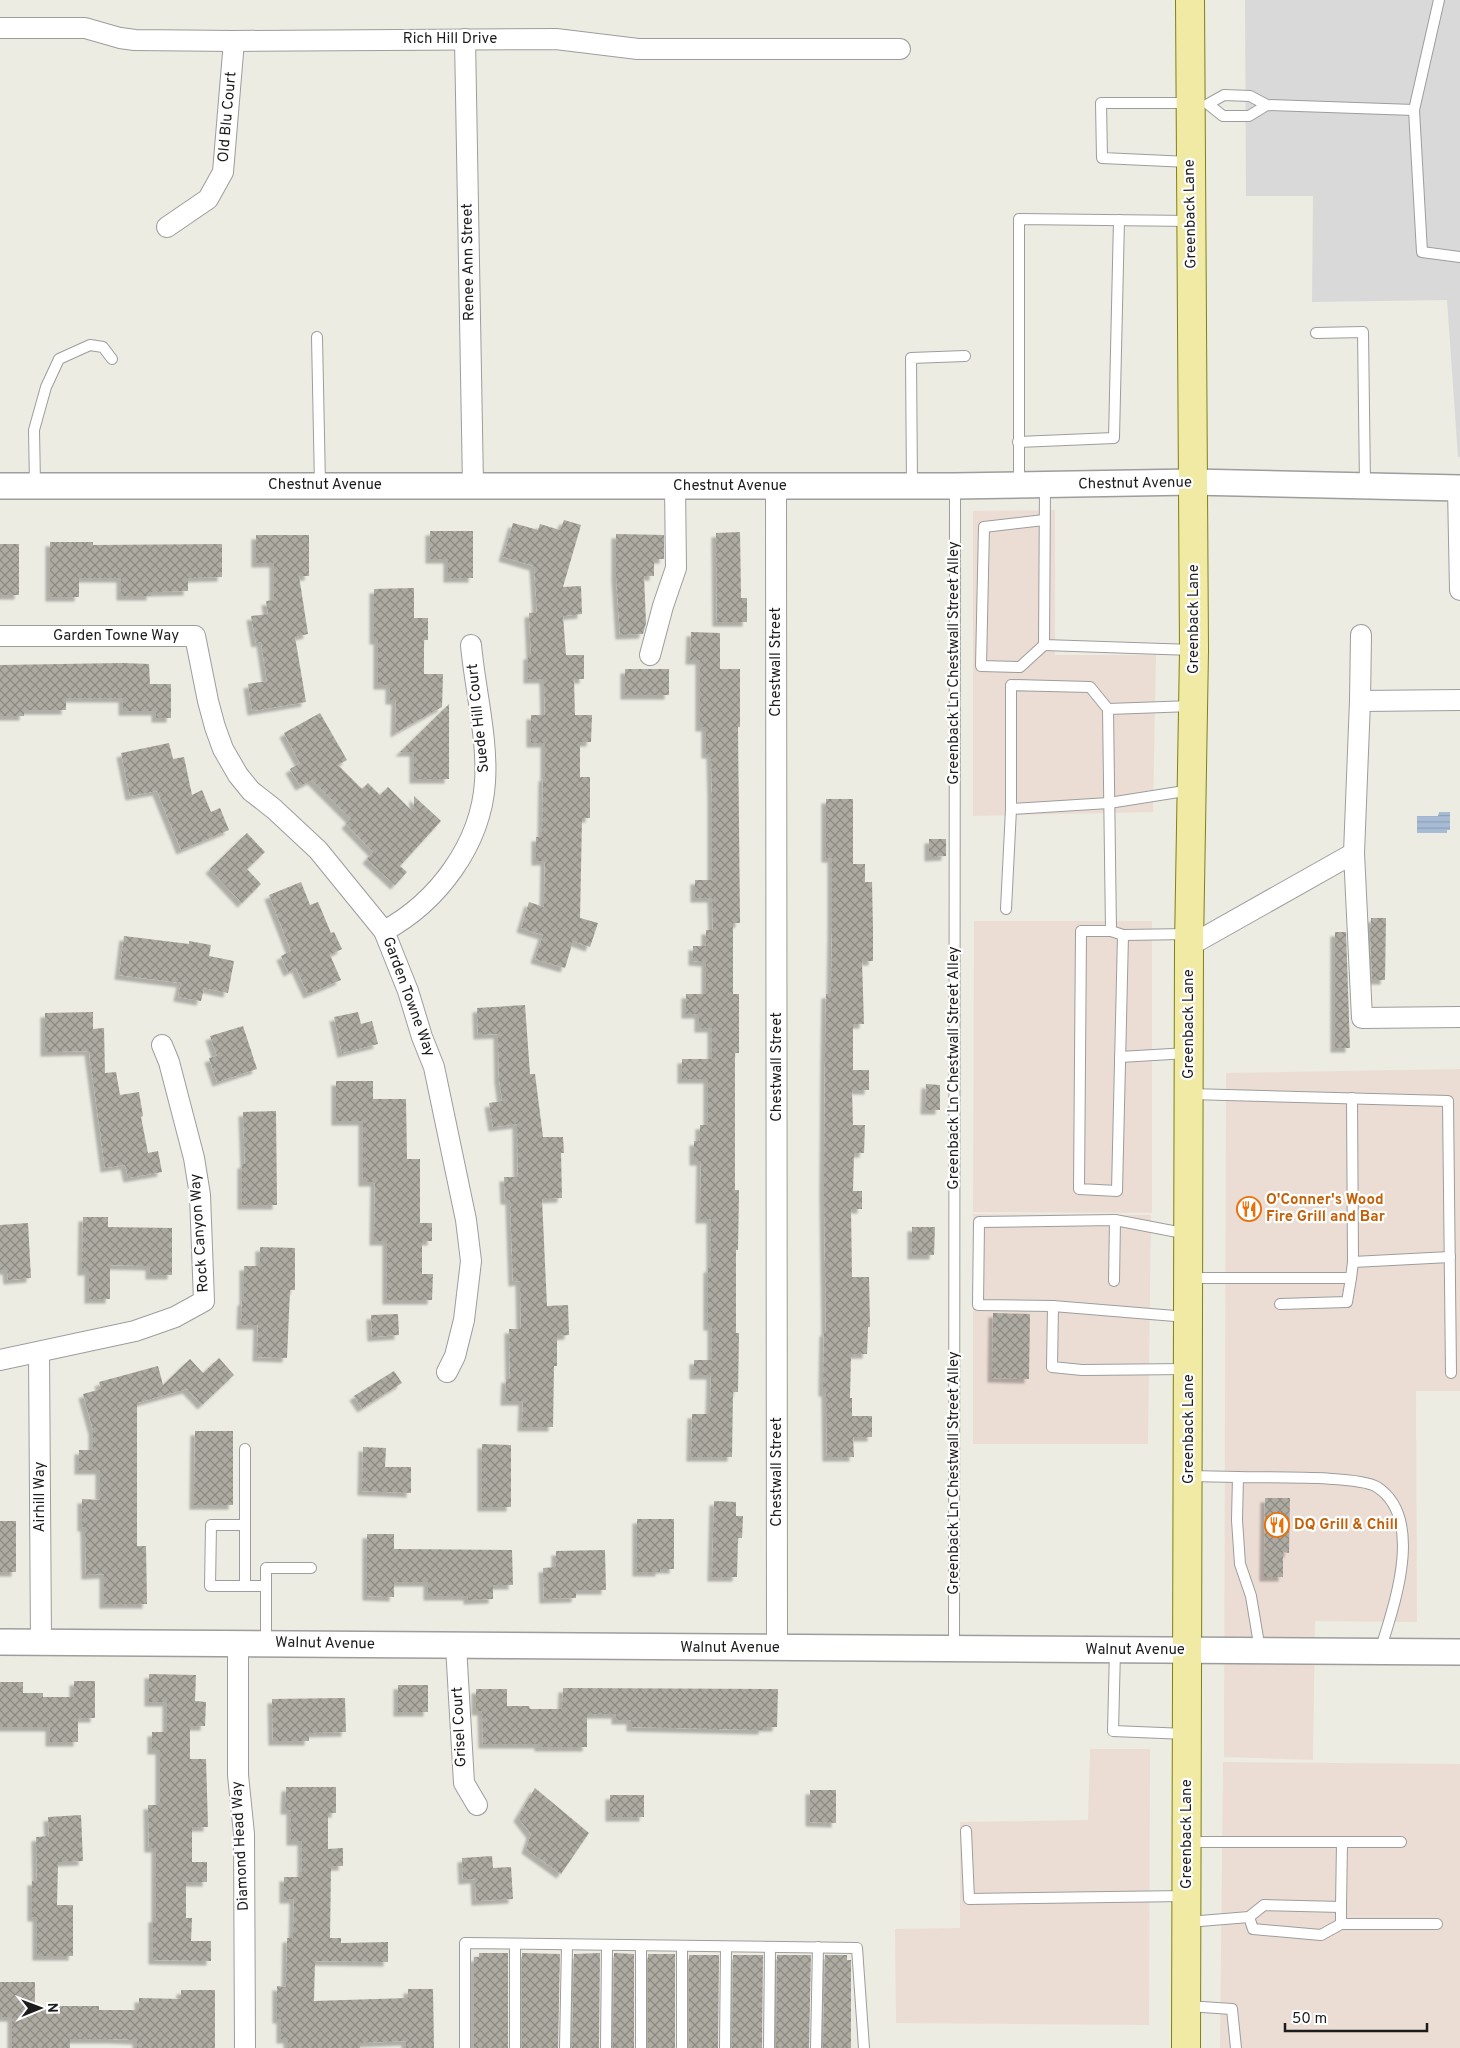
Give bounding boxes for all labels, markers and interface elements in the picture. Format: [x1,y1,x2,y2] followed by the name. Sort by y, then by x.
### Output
[403,30,497,49] street label: Rich Hill Drive
[215,71,241,163] street label: Old Blu Court
[1181,159,1201,269] street label: Greenback Lane
[458,203,480,321] street label: Renee Ann Street
[1078,474,1192,494] street label: Chestnut Avenue
[268,476,382,495] street label: Chestnut Avenue
[673,477,787,496] street label: Chestnut Avenue
[945,541,964,785] street label: Greenback Ln Chestwall Street Alley
[1185,564,1204,674] street label: Greenback Lane
[767,607,786,717] street label: Chestwall Street
[53,627,179,646] street label: Garden Towne Way
[464,662,494,774] street label: Suede Hill Court
[377,934,439,1060] street label: Garden Towne Way
[945,946,964,1190] street label: Greenback Ln Chestwall Street Alley
[1180,969,1199,1079] street label: Greenback Lane
[768,1012,787,1122] street label: Chestwall Street
[186,1173,214,1293] street label: Rock Canyon Way
[1266,1191,1386,1227] place label: O'Conner's Wood Fire Grill and Bar
[1236,1196,1262,1222] restaurant icon: O'Conner's Wood Fire Grill and Bar
[945,1351,964,1595] street label: Greenback Ln Chestwall Street Alley
[1180,1374,1199,1484] street label: Greenback Lane
[768,1417,787,1527] street label: Chestwall Street
[31,1461,50,1533] street label: Airhill Way
[1264,1512,1290,1538] restaurant icon: DQ Grill & Chill
[1294,1516,1398,1535] place label: DQ Grill & Chill
[275,1634,375,1654] street label: Walnut Avenue
[680,1639,780,1658] street label: Walnut Avenue
[1085,1641,1185,1660] street label: Walnut Avenue
[448,1686,472,1768] street label: Grisel Court
[1178,1779,1197,1889] street label: Greenback Lane
[228,1780,254,1912] street label: Diamond Head Way
[15,1983,65,2033] north arrow
[1285,2000,1428,2032] scale bar
[43,2003,60,2013] text: N
[1292,2010,1327,2029] text: 50 m

